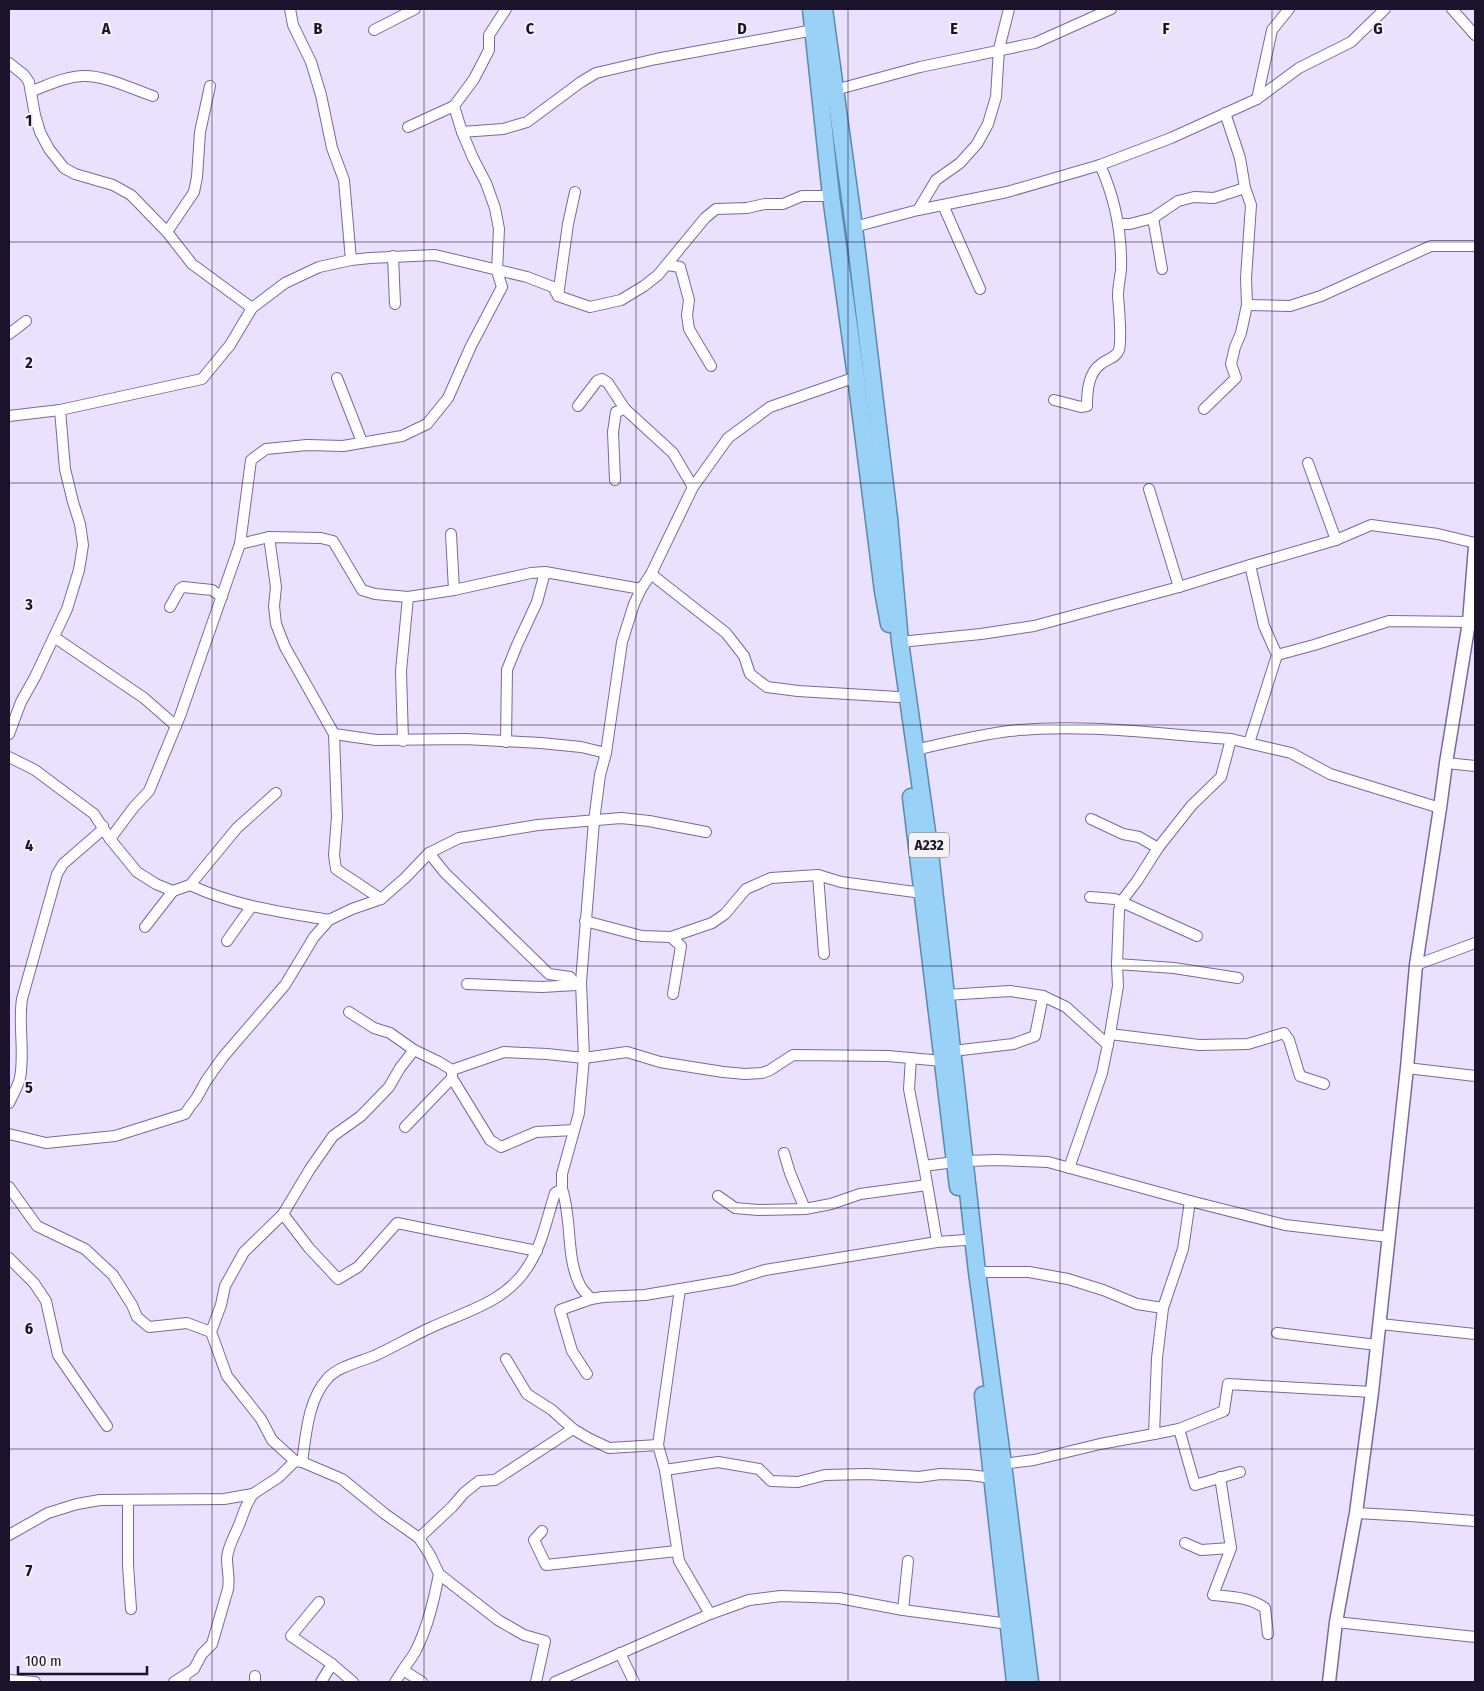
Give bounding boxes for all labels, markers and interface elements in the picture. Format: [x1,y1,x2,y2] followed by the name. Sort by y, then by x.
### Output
[101,19,111,38] text: A
[314,19,323,38] text: B
[526,19,535,38] text: C
[737,19,747,38] text: D
[950,19,958,38] text: E
[1162,19,1170,38] text: F
[1373,19,1383,38] text: G
[26,111,32,130] text: 1
[24,353,33,372] text: 2
[24,595,33,614] text: 3
[909,832,949,858] road number: A232
[25,836,33,855] text: 4
[25,1078,33,1097] text: 5
[25,1319,33,1338] text: 6
[26,1561,33,1580] text: 7
[18,1644,146,1676] scale bar
[25,1652,62,1670] text: 100 m

